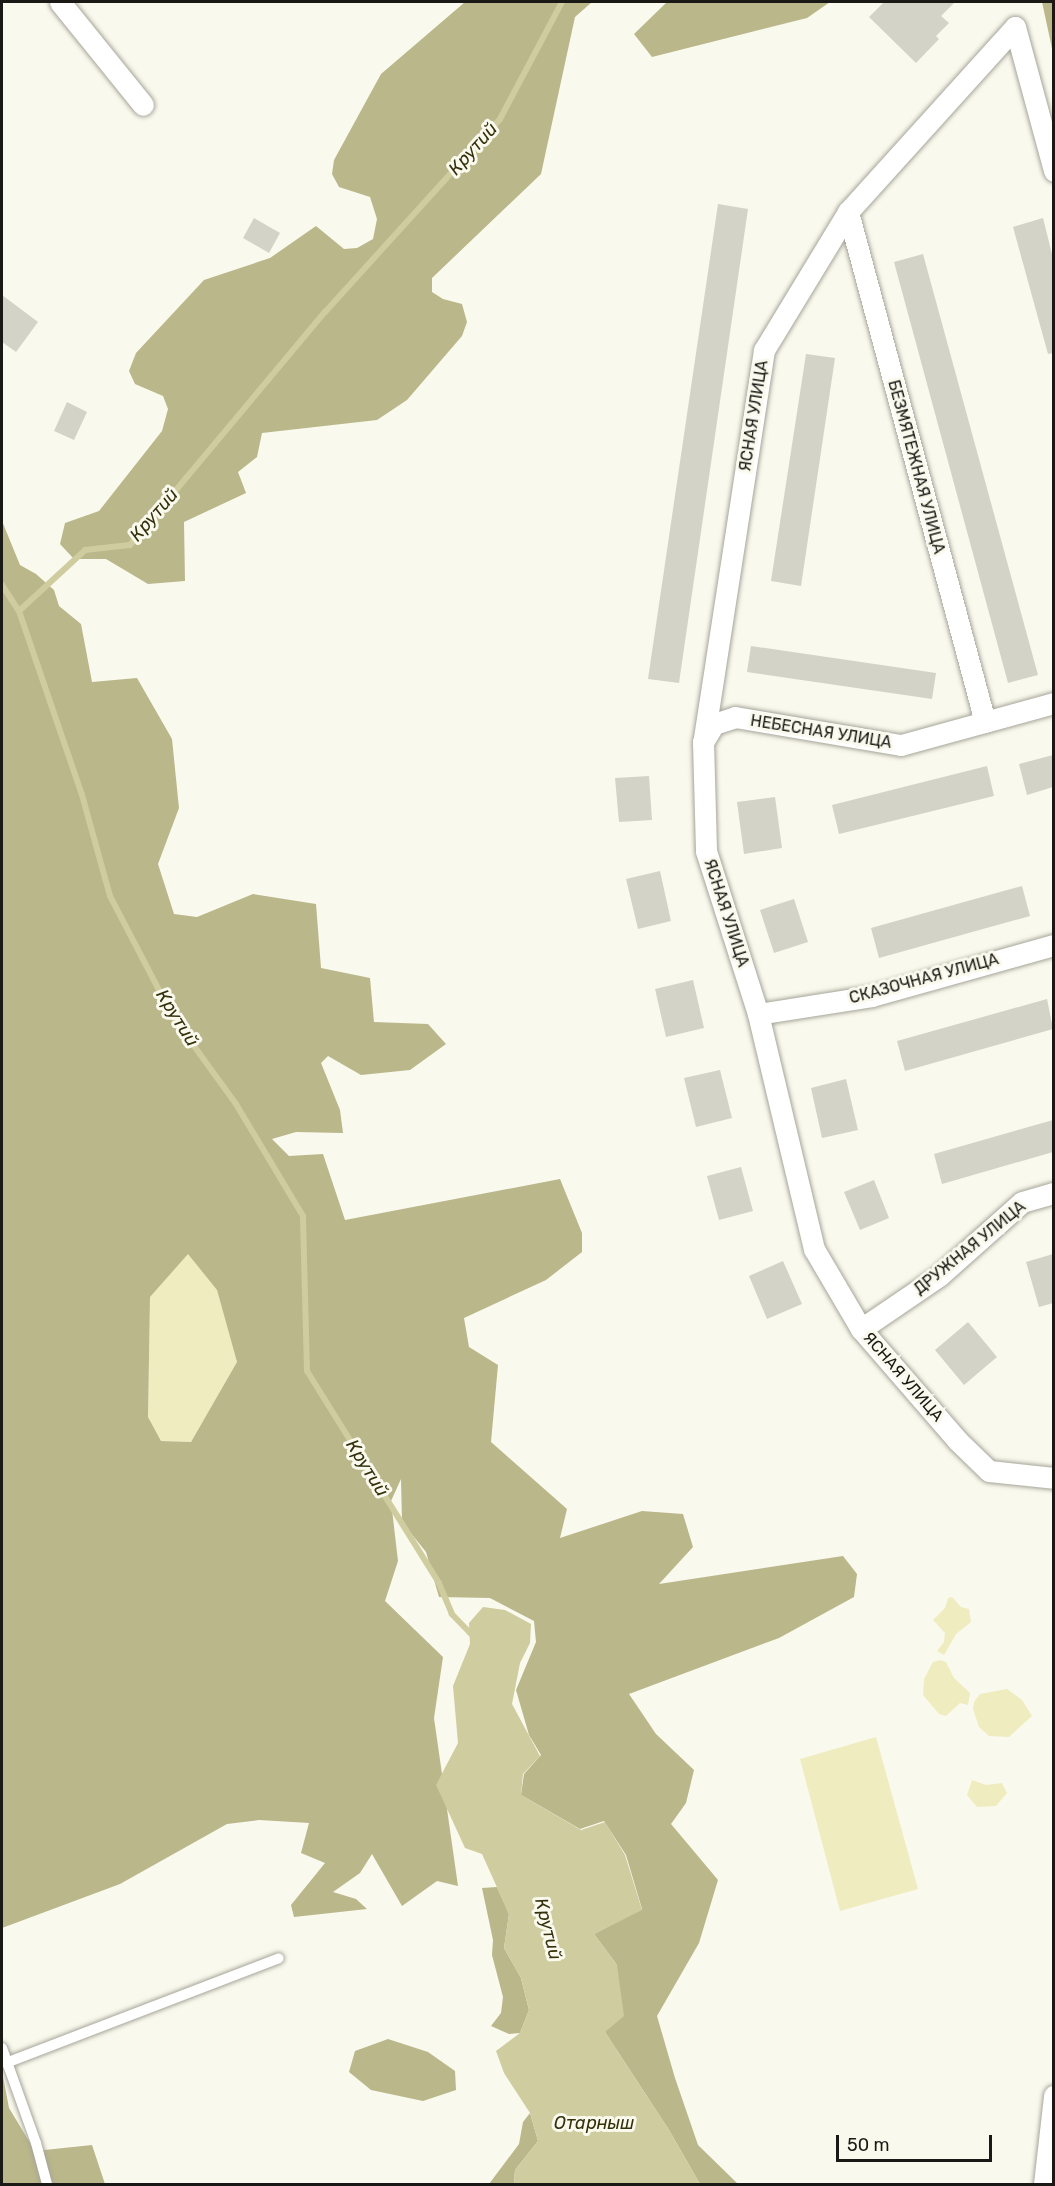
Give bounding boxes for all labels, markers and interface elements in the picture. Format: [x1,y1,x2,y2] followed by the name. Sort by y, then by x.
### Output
[444,118,502,180] water label: Крутий
[736,359,772,473] street label: ЯСНАЯ УЛИЦА
[884,378,948,556] street label: БЕЗМЯТЕЖНАЯ УЛИЦА
[125,484,183,546] water label: Крутий
[749,711,893,753] street label: НЕБЕСНАЯ УЛИЦА
[700,857,752,969] street label: ЯСНАЯ УЛИЦА
[847,950,1001,1008] street label: СКАЗОЧНАЯ УЛИЦА
[151,986,203,1050] water label: Крутий
[910,1197,1030,1299] street label: ДРУЖНАЯ УЛИЦА
[859,1328,947,1426] street label: ЯСНАЯ УЛИЦА
[341,1436,393,1500] water label: Крутий
[530,1896,566,1962] water label: Крутий
[554,2112,634,2134] water label: Отарныш
[839,2123,995,2161] scale bar
[847,2134,890,2156] text: 50 m

